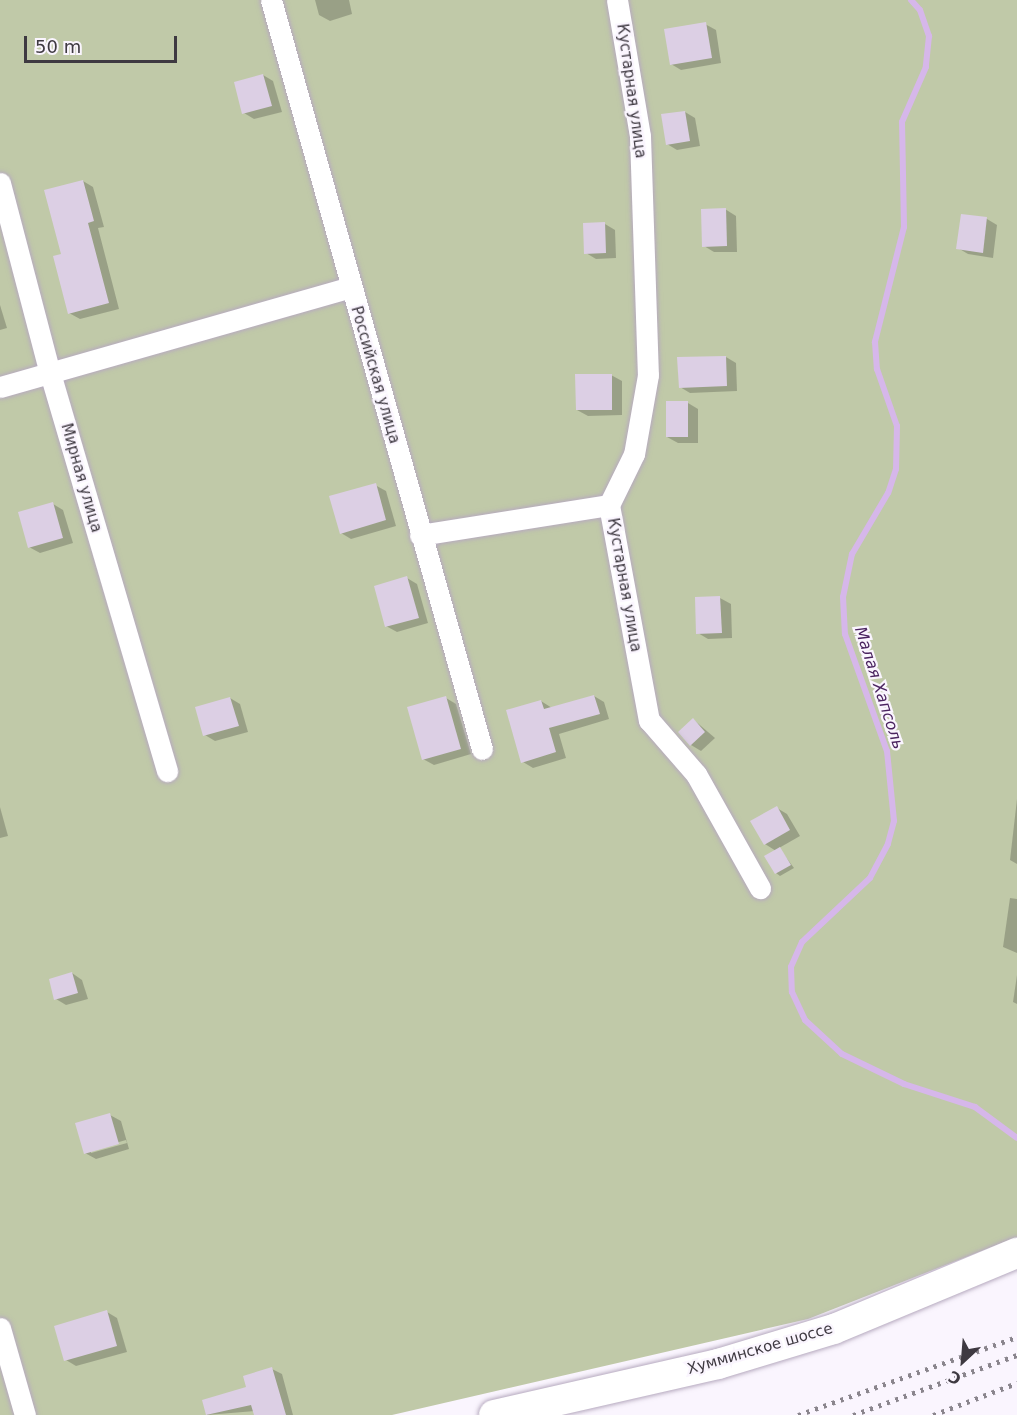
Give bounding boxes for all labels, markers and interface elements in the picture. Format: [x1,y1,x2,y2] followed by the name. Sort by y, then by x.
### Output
[613,23,649,159] street label: Кустарная улица
[27,24,180,62] scale bar
[35,36,81,57] text: 50 m
[347,304,403,446] street label: Российская улица
[57,421,105,535] street label: Мирная улица
[603,517,645,653] street label: Кустарная улица
[850,624,908,752] water label: Малая Хапсоль
[685,1320,835,1378] street label: Хумминское шоссе
[933,1331,993,1391] north arrow
[945,1367,964,1389] text: С

